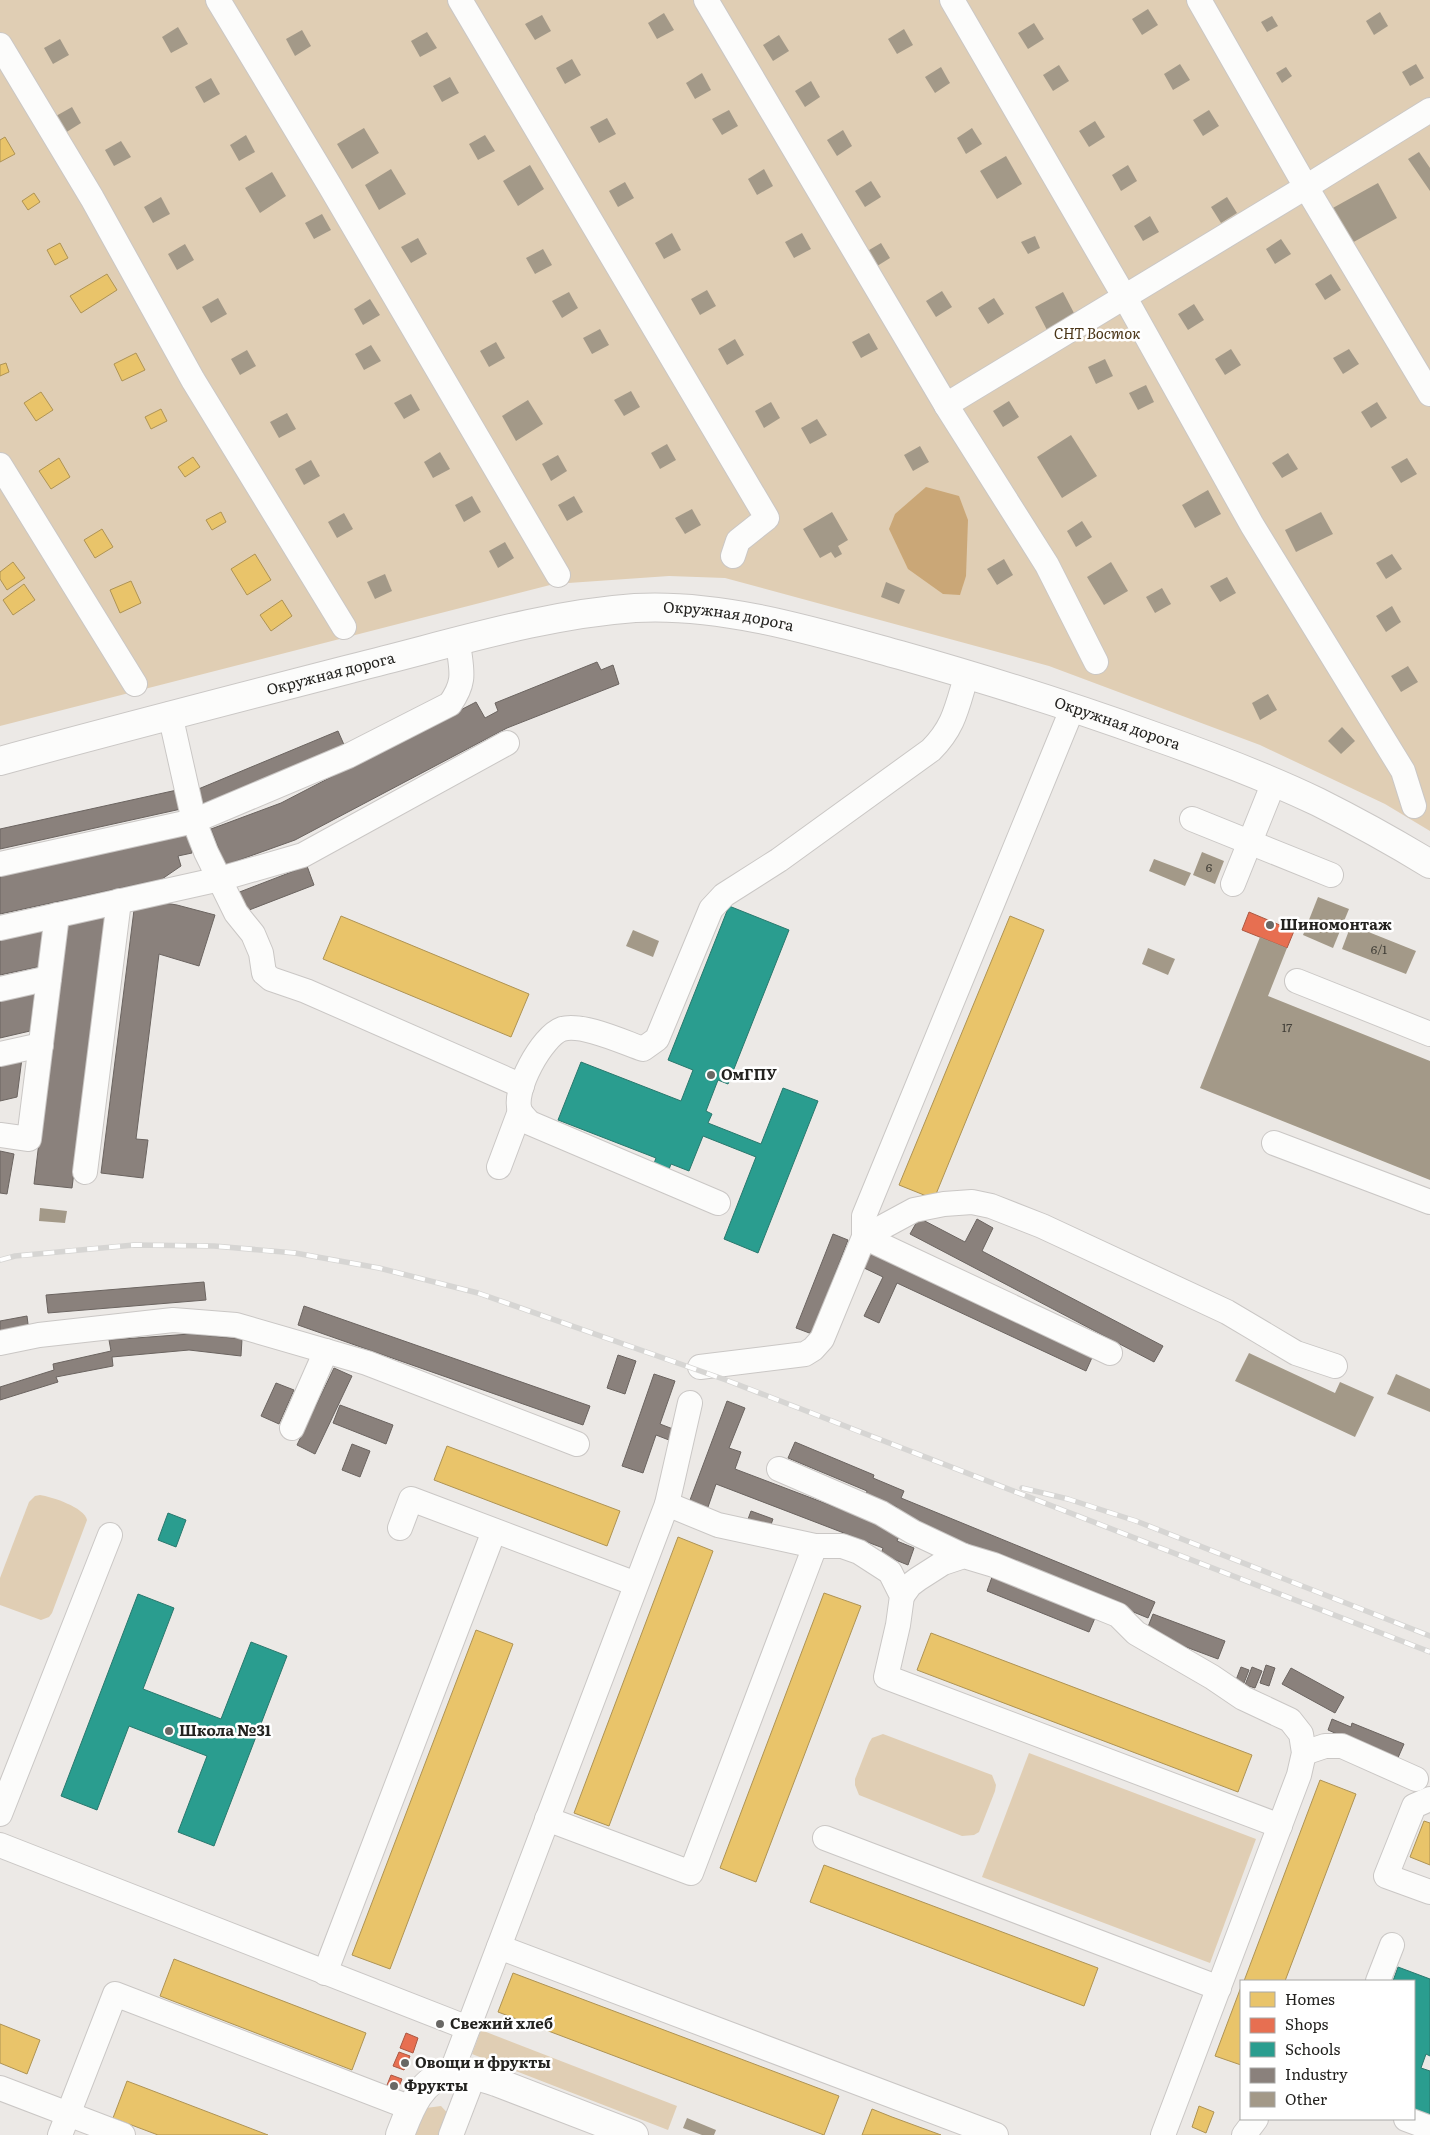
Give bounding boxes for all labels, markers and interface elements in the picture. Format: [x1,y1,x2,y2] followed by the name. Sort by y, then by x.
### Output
[1054,321,1140,344] park label: СНТ Восток
[663,594,797,636] street label: Окружная дорога
[264,645,398,700] street label: Окружная дорога
[1052,690,1185,755] street label: Окружная дорога
[1206,858,1213,876] house number: 6
[1280,912,1392,935] place label: Шиномонтаж
[1264,919,1276,931] marker: Шиномонтаж
[1371,940,1387,958] house number: 6/1
[1282,1018,1292,1036] house number: 17
[721,1062,777,1085] place label: ОмГПУ
[705,1069,717,1081] marker: ОмГПУ
[179,1718,271,1741] place label: Школа №31
[163,1725,175,1737] marker: Школа №31
[1240,1980,1415,2120] legend
[1285,1987,1335,2010] text: Homes
[450,2011,553,2034] place label: Свежий хлеб
[1285,2012,1328,2035] text: Shops
[434,2018,446,2030] marker: Свежий хлеб
[1285,2037,1341,2060] text: Schools
[415,2050,551,2073] place label: Овощи и фрукты
[399,2057,411,2069] marker: Овощи и фрукты
[1285,2062,1348,2085] text: Industry
[404,2073,468,2096] place label: Фрукты
[388,2080,400,2092] marker: Фрукты
[1285,2087,1327,2110] text: Other

